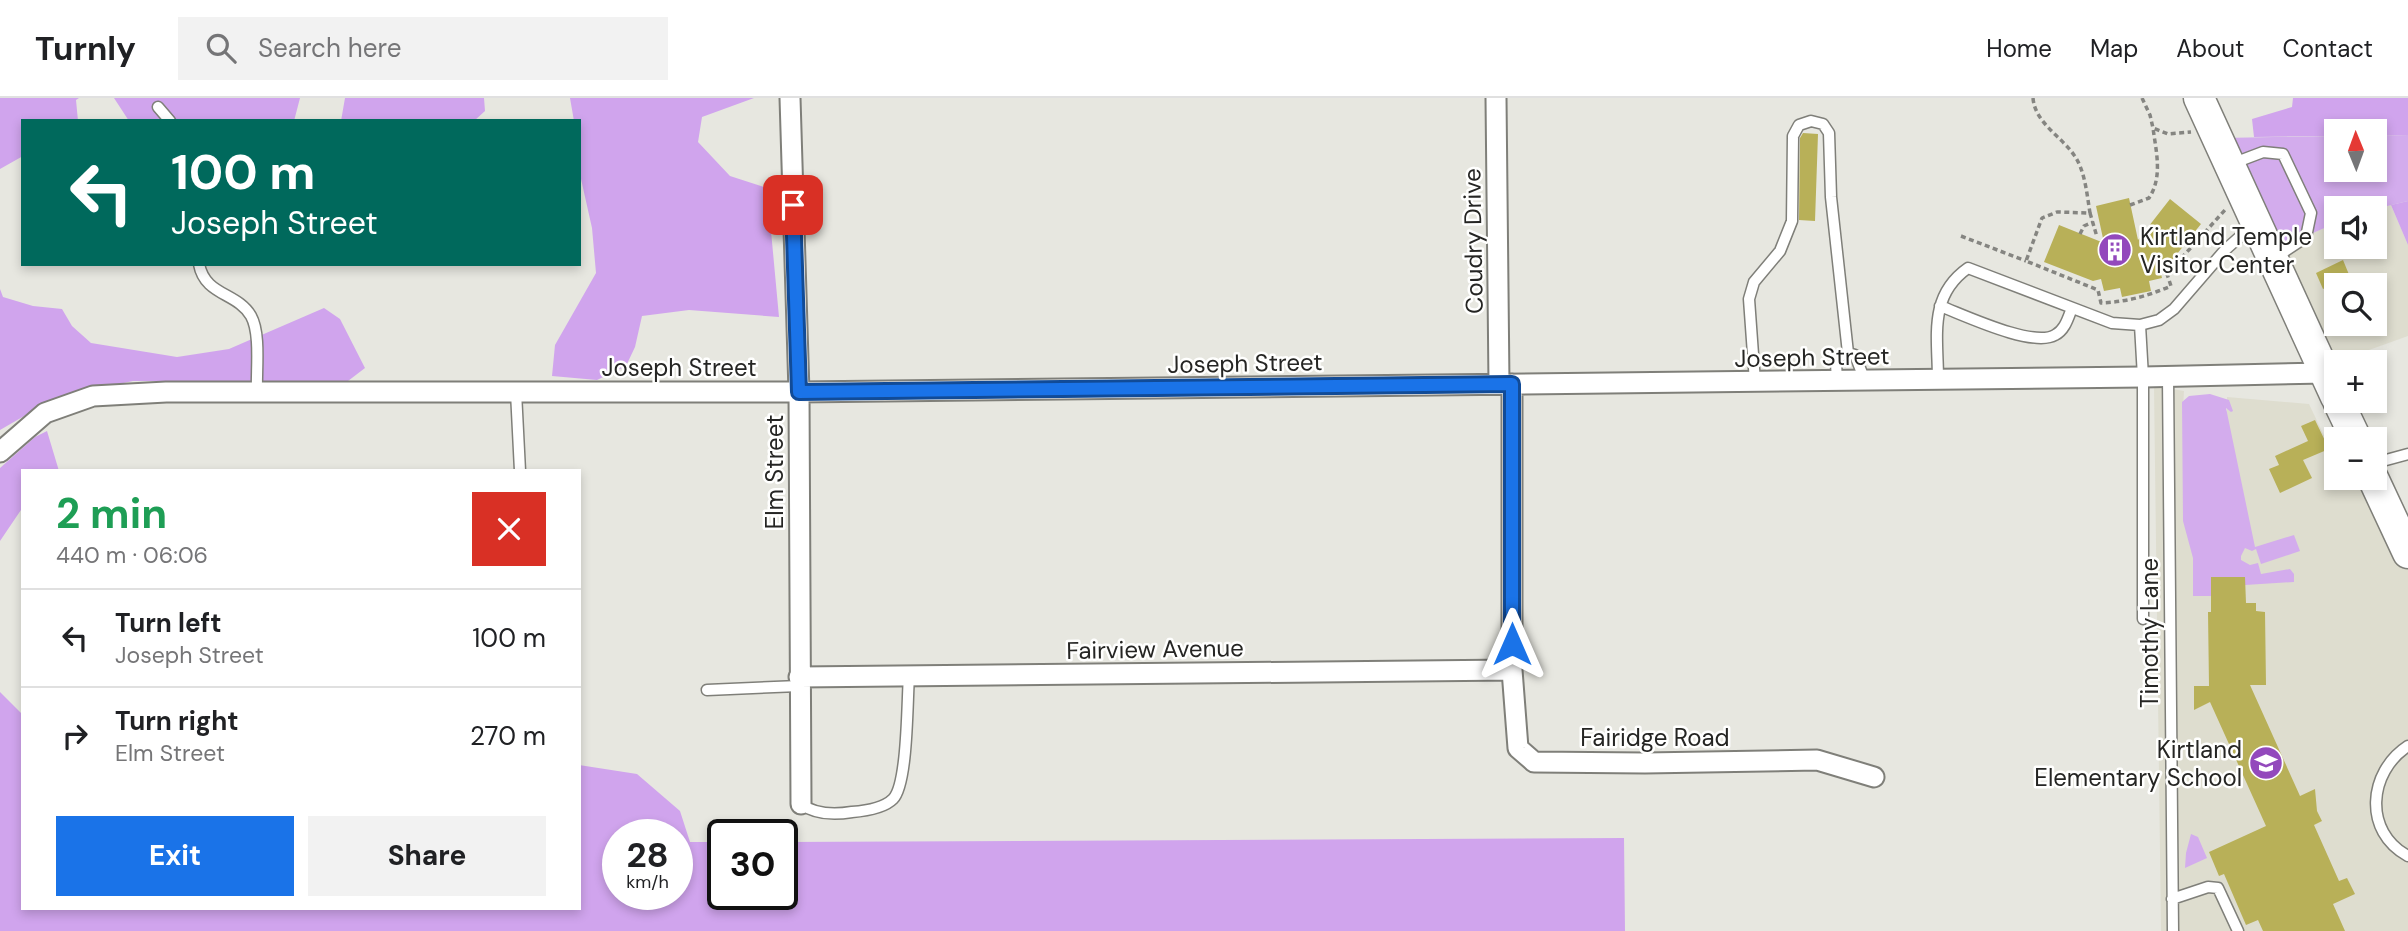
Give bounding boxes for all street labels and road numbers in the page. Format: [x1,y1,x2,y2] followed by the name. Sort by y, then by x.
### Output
[1456,168,1490,314] street label: Coudry Drive
[1734,340,1890,374] street label: Joseph Street
[1167,346,1323,380] street label: Joseph Street
[601,352,757,383] street label: Joseph Street
[759,415,790,529] street label: Elm Street
[2134,558,2165,708] street label: Timothy Lane
[1066,632,1244,666] street label: Fairview Avenue
[1580,722,1730,753] street label: Fairidge Road

